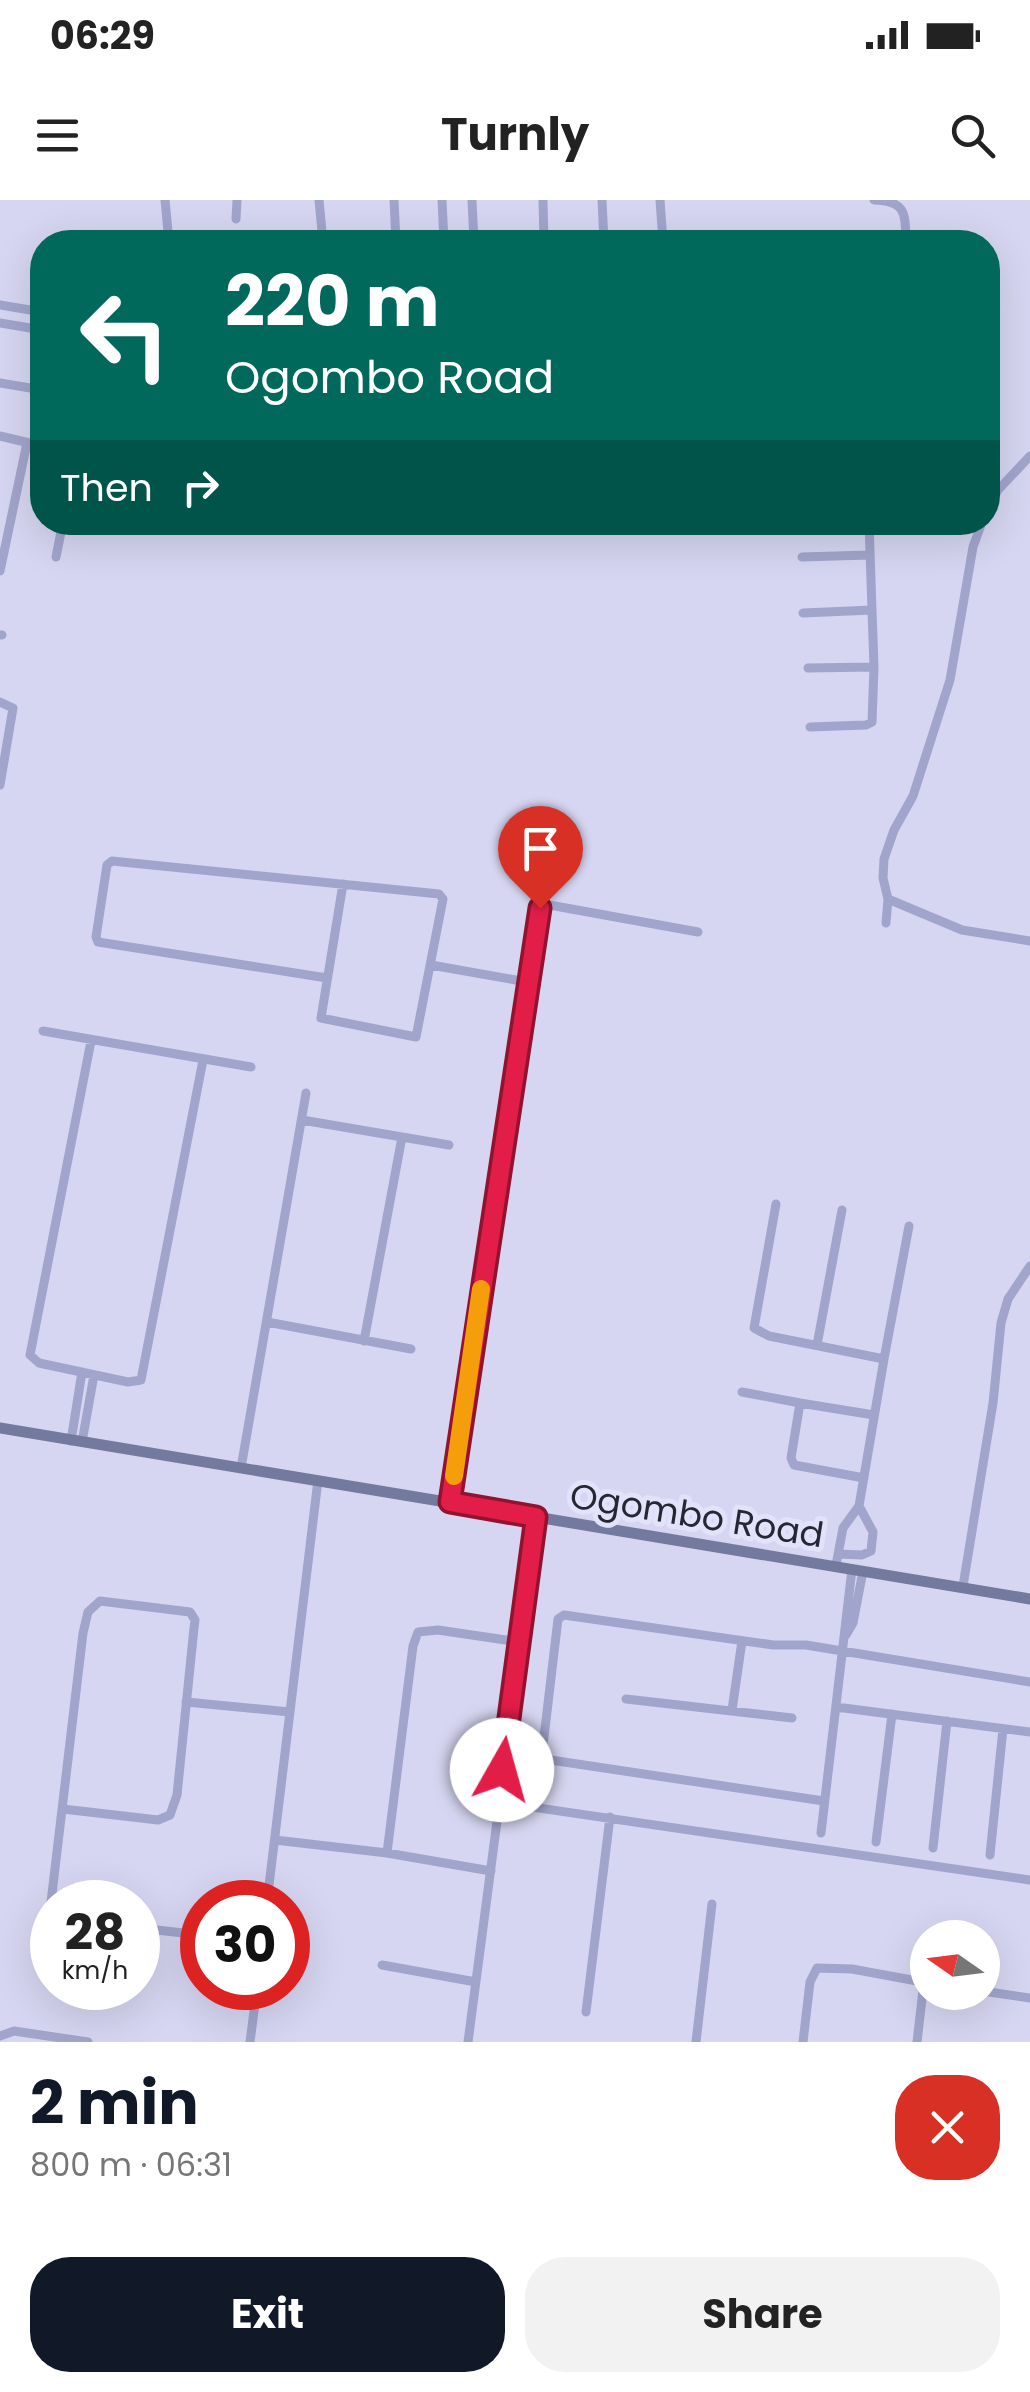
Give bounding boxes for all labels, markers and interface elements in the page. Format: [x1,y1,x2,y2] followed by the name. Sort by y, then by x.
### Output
[50,9,155,62] text: 06:29
[441,103,589,166] text: Turnly
[30,108,85,163] icon: menu
[945,108,1000,163] icon: search
[225,252,440,351] text: 220 m
[60,270,190,400] icon: left
[225,346,554,409] text: Ogombo Road
[173,460,228,515] icon: right
[60,461,153,514] text: Then
[498,806,583,909] pin
[513,821,568,876] icon: arrive
[567,1471,827,1559] street label: Ogombo Road
[450,1718,554,1822] position arrow
[180,1880,310,2010] speed limit sign: 30
[65,1897,125,1968] text: 28
[910,1920,1000,2010] north arrow
[910,1920,1000,2010] map controls
[62,1953,128,1988] text: km/h
[30,2061,199,2145] text: 2 min
[895,2075,1000,2180] button: close
[30,2142,232,2187] text: 800 m · 06:31
[30,2257,505,2372] button: Exit
[525,2257,1000,2372] button: Share

